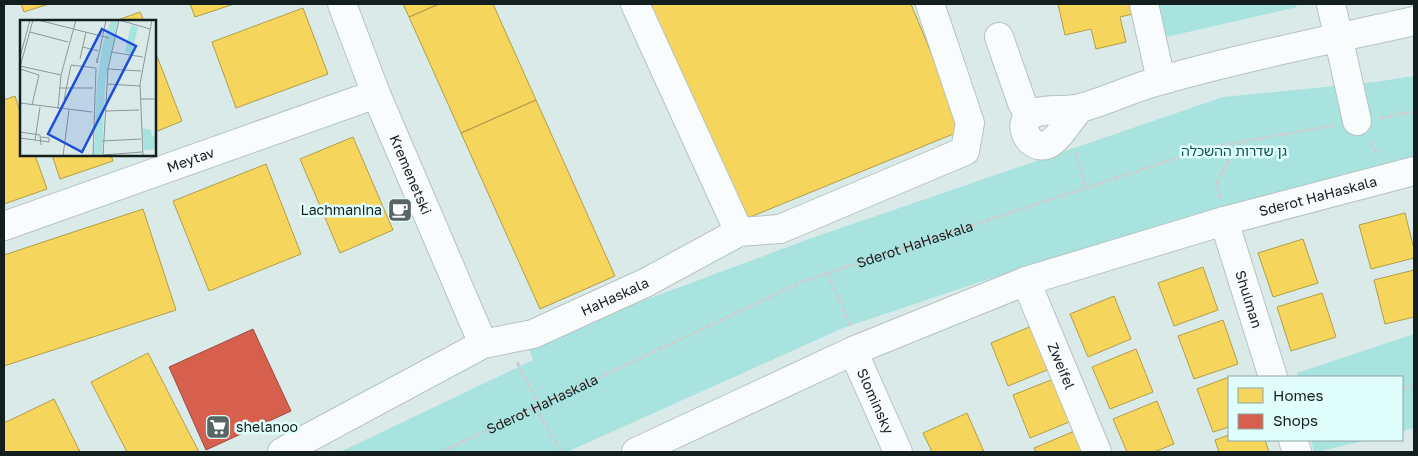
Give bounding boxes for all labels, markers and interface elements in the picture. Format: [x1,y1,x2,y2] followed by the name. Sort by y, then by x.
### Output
[20,20,156,156] inset map
[386,132,436,217] street label: Kremenetski
[1181,142,1287,159] park label: גן שדרות ההשכלה
[164,143,217,176] street label: Meytav
[1257,172,1379,219] street label: Sderot HaHaskala
[387,197,413,223] cafe icon: Lachmanina
[301,201,382,218] place label: Lachmanina
[854,217,975,271] street label: Sderot HaHaskala
[1232,268,1266,330] street label: Shulman
[578,274,651,319] street label: HaHaskala
[1045,340,1079,392] street label: Zweifel
[854,366,898,437] street label: Slominsky
[484,370,601,437] street label: Sderot HaHaskala
[1228,376,1403,441] legend
[1273,386,1323,404] text: Homes
[1273,411,1318,429] text: Shops
[205,414,231,440] supermarket icon: shelanoo
[236,418,298,435] place label: shelanoo

